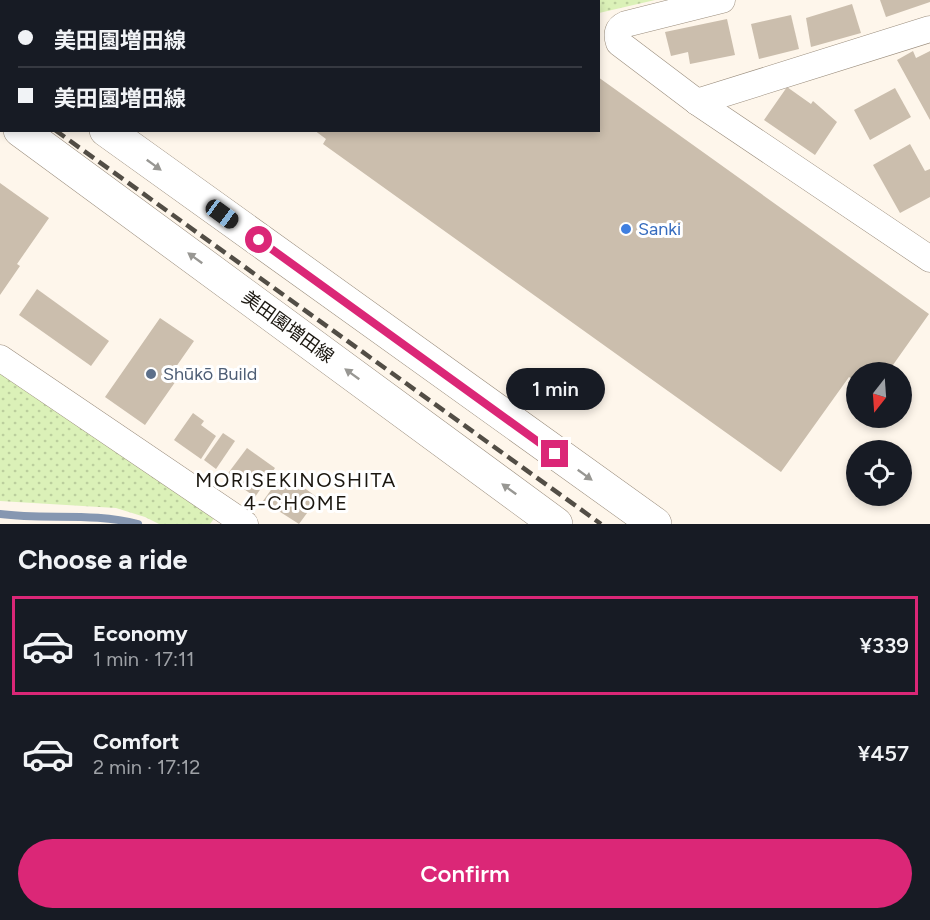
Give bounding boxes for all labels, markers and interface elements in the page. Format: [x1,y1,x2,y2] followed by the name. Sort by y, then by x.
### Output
[54,27,186,54] text: 美田園増田線
[54,85,186,112] text: 美田園増田線
[145,159,161,171] one-way arrow
[202,196,242,232] car
[638,218,681,240] place label: Sanki
[619,222,633,236] marker: Sanki
[245,226,272,253] route start
[187,252,202,264] one-way arrow
[238,286,338,368] street label: 美田園増田線
[846,362,912,428] north arrow
[846,362,912,506] map controls
[163,363,257,385] place label: Shūkō Build
[144,367,158,381] marker: Shūkō Build
[506,367,604,409] callout: 1 min
[344,368,359,380] one-way arrow
[532,377,579,401] text: 1 min
[541,440,568,467] route end
[846,440,912,506] button: locate
[195,468,397,515] district label: MORISEKINOSHITA 4-CHOME
[576,469,592,481] one-way arrow
[501,484,516,496] one-way arrow
[18,543,187,576] text: Choose a ride
[21,619,75,673] icon: car
[93,620,188,647] text: Economy
[859,632,909,659] text: ¥339
[93,647,195,671] text: 1 min · 17:11
[21,727,75,781] icon: car
[93,728,179,755] text: Comfort
[858,740,909,767] text: ¥457
[93,755,200,779] text: 2 min · 17:12
[18,839,912,908] button: Confirm

